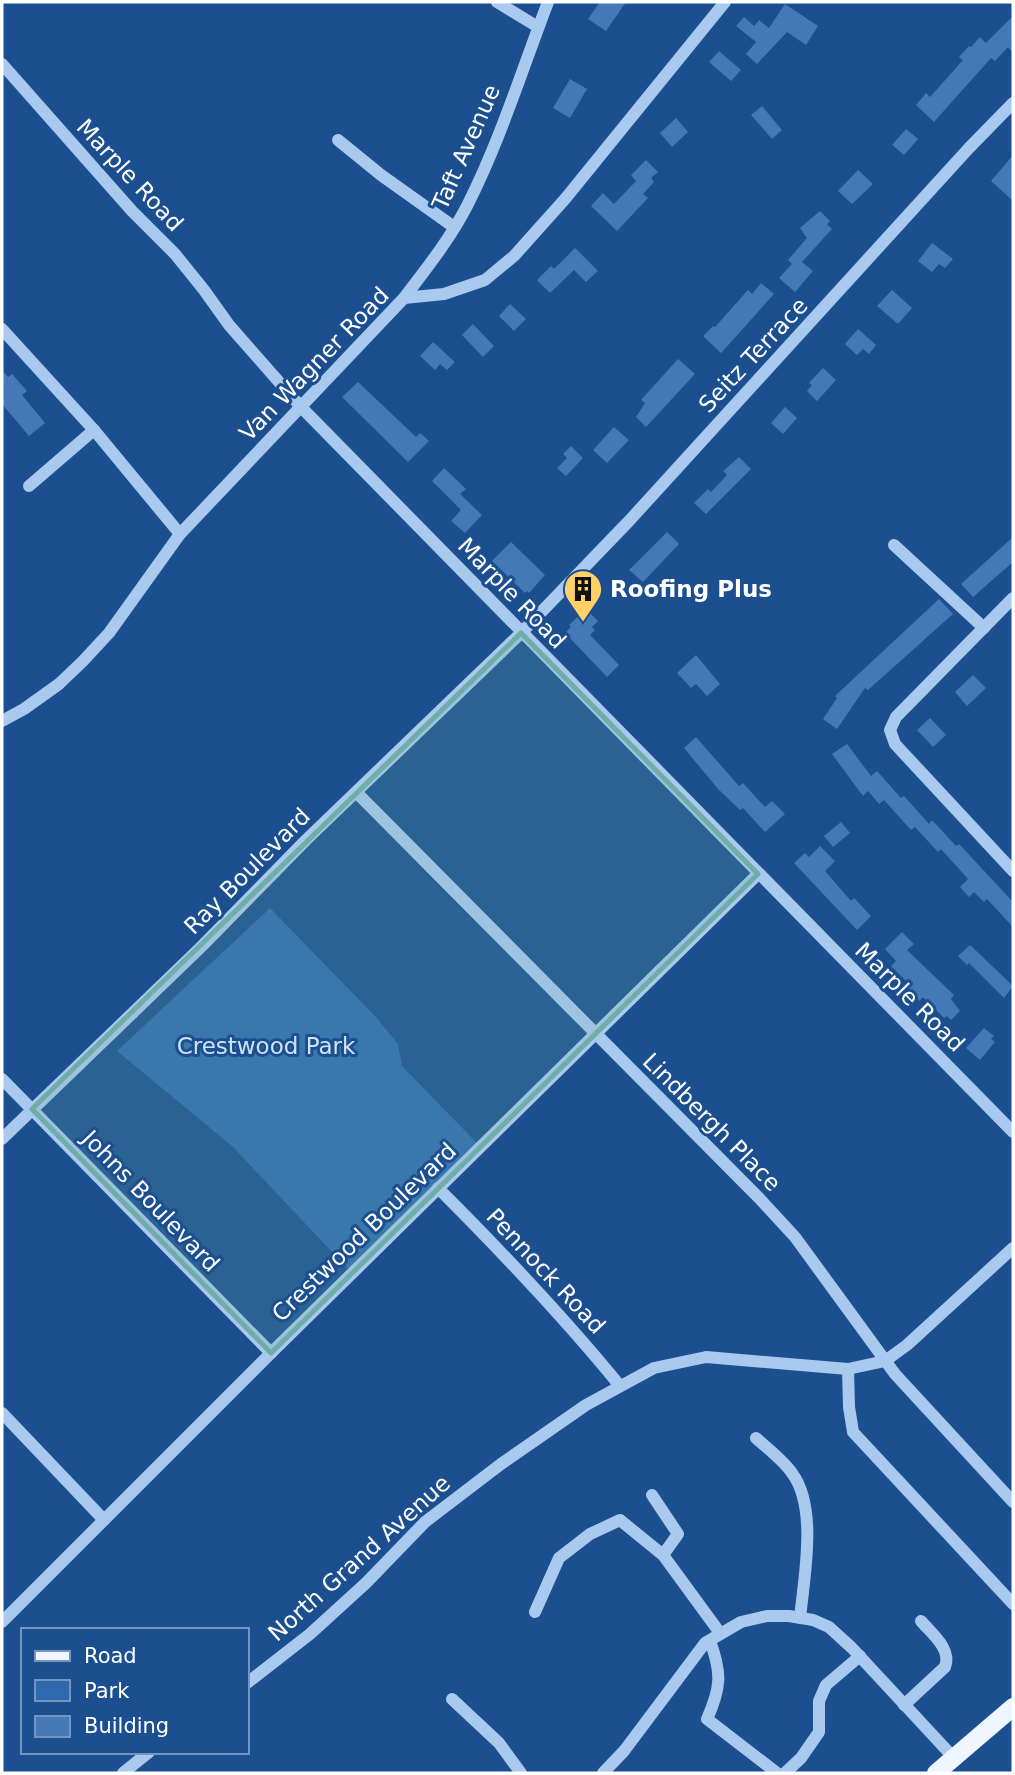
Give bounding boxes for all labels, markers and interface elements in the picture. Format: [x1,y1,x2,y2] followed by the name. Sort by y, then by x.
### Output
[427,81,505,214] street label: Taft Avenue
[72,114,188,236] street label: Marple Road
[234,282,394,446] street label: Van Wagner Road
[693,292,813,418] street label: Seitz Terrace
[453,532,571,654] street label: Marple Road
[562,568,604,623] building icon: Roofing Plus
[610,576,772,602] place label: Roofing Plus
[179,803,315,939] street label: Ray Boulevard
[850,937,970,1057] street label: Marple Road
[177,1033,356,1059] park label: Crestwood Park
[638,1048,786,1196] street label: Lindbergh Place
[76,1124,225,1277] street label: Johns Boulevard
[267,1137,461,1327] street label: Crestwood Boulevard
[481,1203,611,1339] street label: Pennock Road
[263,1470,455,1646] street label: North Grand Avenue
[21,1628,248,1754] legend
[84,1644,137,1668] text: Road
[84,1679,130,1703] text: Park
[84,1714,169,1738] text: Building

